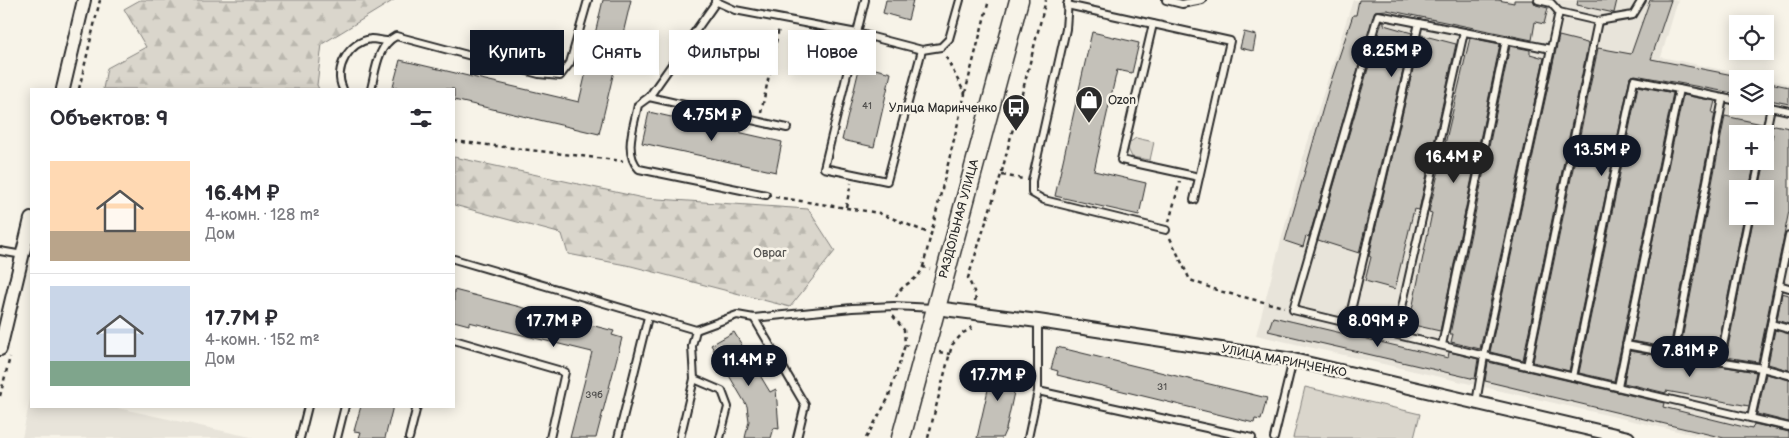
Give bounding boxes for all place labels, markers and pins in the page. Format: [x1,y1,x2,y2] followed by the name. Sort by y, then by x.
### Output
[1346,36,1438,78] pin: 8.25M ₽
[1074,85,1104,124] shop icon: Ozon
[1001,93,1031,132] bus stop icon: Улица Маринченко
[1108,93,1136,108] place label: Ozon
[666,100,758,142] pin: 4.75M ₽
[889,101,997,116] place label: Улица Маринченко
[1556,134,1648,177] pin: 13.5M ₽
[1408,142,1500,184] pin: 16.4M ₽
[508,306,600,348] pin: 17.7M ₽
[1332,306,1424,348] pin: 8.09M ₽
[1644,336,1736,378] pin: 7.81M ₽
[703,344,795,387] pin: 11.4M ₽
[952,360,1044,402] pin: 17.7M ₽

